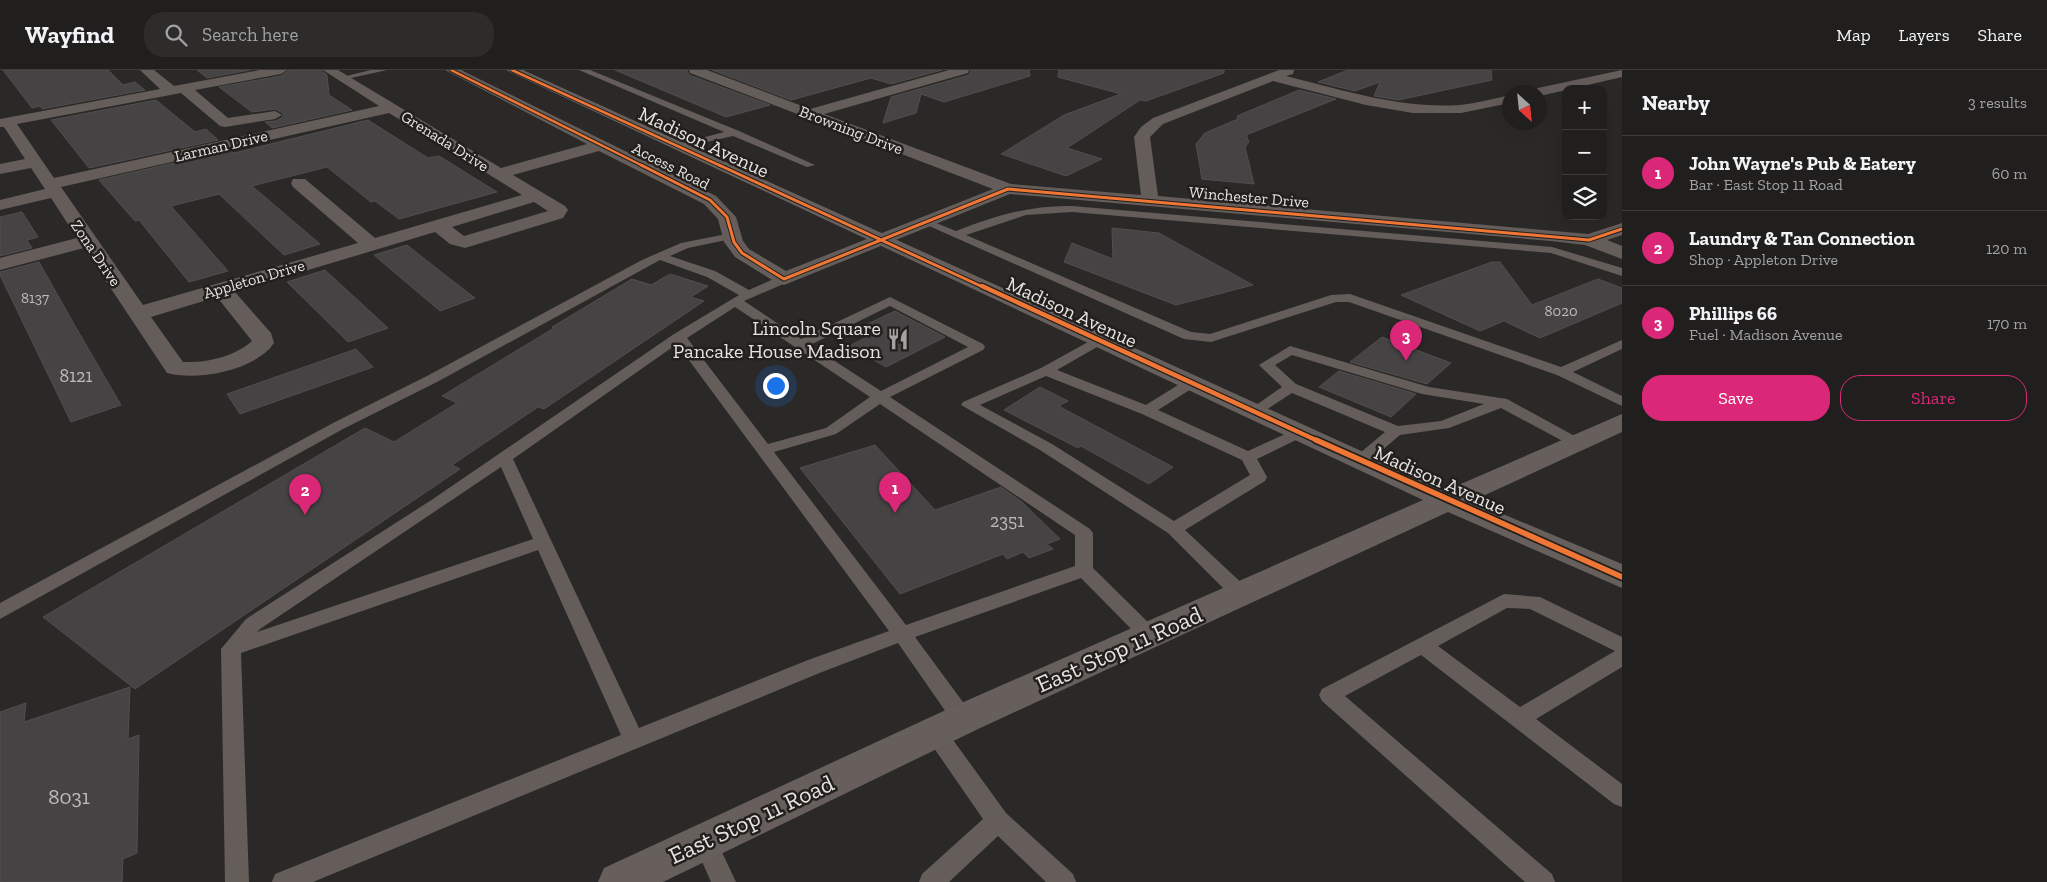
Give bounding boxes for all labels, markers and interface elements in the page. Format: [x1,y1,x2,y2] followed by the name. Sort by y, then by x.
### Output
[144,12,494,57] search box
[25,20,114,49] text: Wayfind
[162,21,190,49] icon: search
[202,23,298,46] text: Search here
[1836,24,1871,46] text: Map
[1899,24,1950,46] text: Layers
[1978,24,2022,46] text: Share
[1502,85,1547,130] north arrow
[1562,85,1607,220] map controls
[1562,85,1607,130] button: +
[1642,90,1710,115] text: Nearby
[1968,93,2027,112] text: 3 results
[635,101,773,183] street label: Madison Avenue
[796,101,906,159] street label: Browning Drive
[398,106,492,176] street label: Grenada Drive
[172,126,270,166] street label: Larman Drive
[1562,130,1607,175] button: −
[629,138,713,194] street label: Access Road
[1689,152,1916,175] text: John Wayne's Pub & Eatery
[1655,164,1661,183] text: 1
[1992,164,2027,183] text: 60 m
[1562,175,1607,220] button: layers
[1689,175,1843,194] text: Bar · East Stop 11 Road
[1188,182,1310,212] street label: Winchester Drive
[67,216,125,290] street label: Zona Drive
[1689,227,1915,250] text: Laundry & Tan Connection
[1654,239,1662,258] text: 2
[1986,239,2027,258] text: 120 m
[1689,250,1838,269] text: Shop · Appleton Drive
[201,255,307,303] street label: Appleton Drive
[1003,271,1141,353] street label: Madison Avenue
[21,289,49,307] house number: 8137
[1544,302,1578,320] house number: 8020
[1689,302,1777,325] text: Phillips 66
[1654,314,1662,333] text: 3
[1987,314,2027,333] text: 170 m
[673,316,882,363] place label: Lincoln Square Pancake House Madison
[1390,320,1422,361] pin: 3
[1689,325,1843,344] text: Fuel · Madison Avenue
[885,326,911,352] restaurant icon: Lincoln Square Pancake House Madison
[60,365,92,387] house number: 8121
[763,373,789,399] your location
[1642,375,1830,421] button: Save
[1840,375,2027,421] button: Share
[1371,440,1509,520] street label: Madison Avenue
[879,472,911,513] pin: 1
[289,474,321,515] pin: 2
[990,510,1024,532] house number: 2351
[1031,599,1207,699] street label: East Stop 11 Road
[664,768,838,870] street label: East Stop 11 Road
[48,784,90,809] house number: 8031

